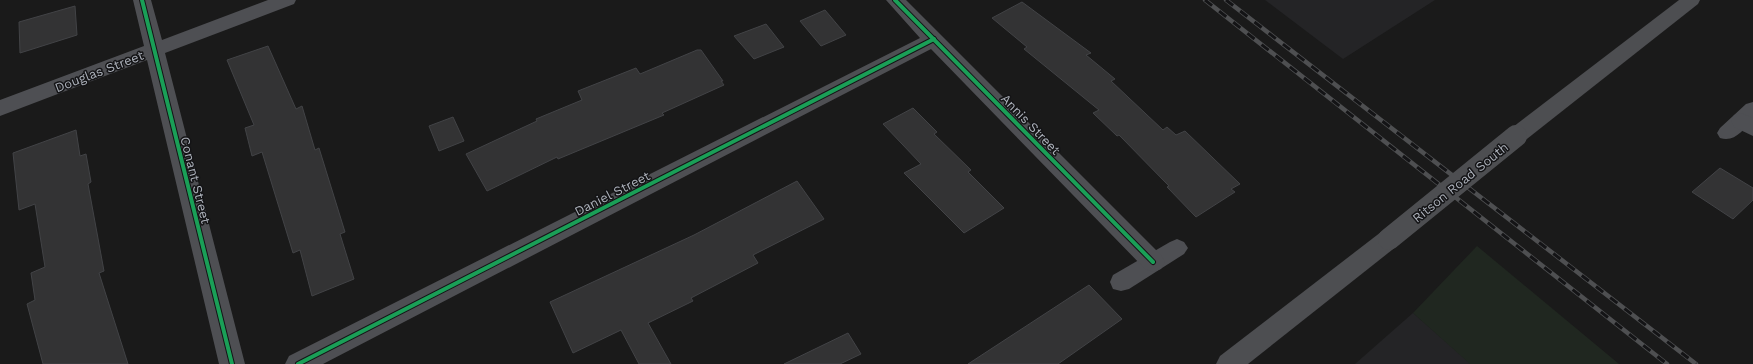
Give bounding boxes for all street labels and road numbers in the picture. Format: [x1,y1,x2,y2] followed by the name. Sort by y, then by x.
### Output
[53,47,146,95] street label: Douglas Street
[998,91,1064,158] street label: Annis Street
[177,135,214,226] street label: Conant Street
[1410,139,1511,225] street label: Ritson Road South
[572,168,653,219] street label: Daniel Street

